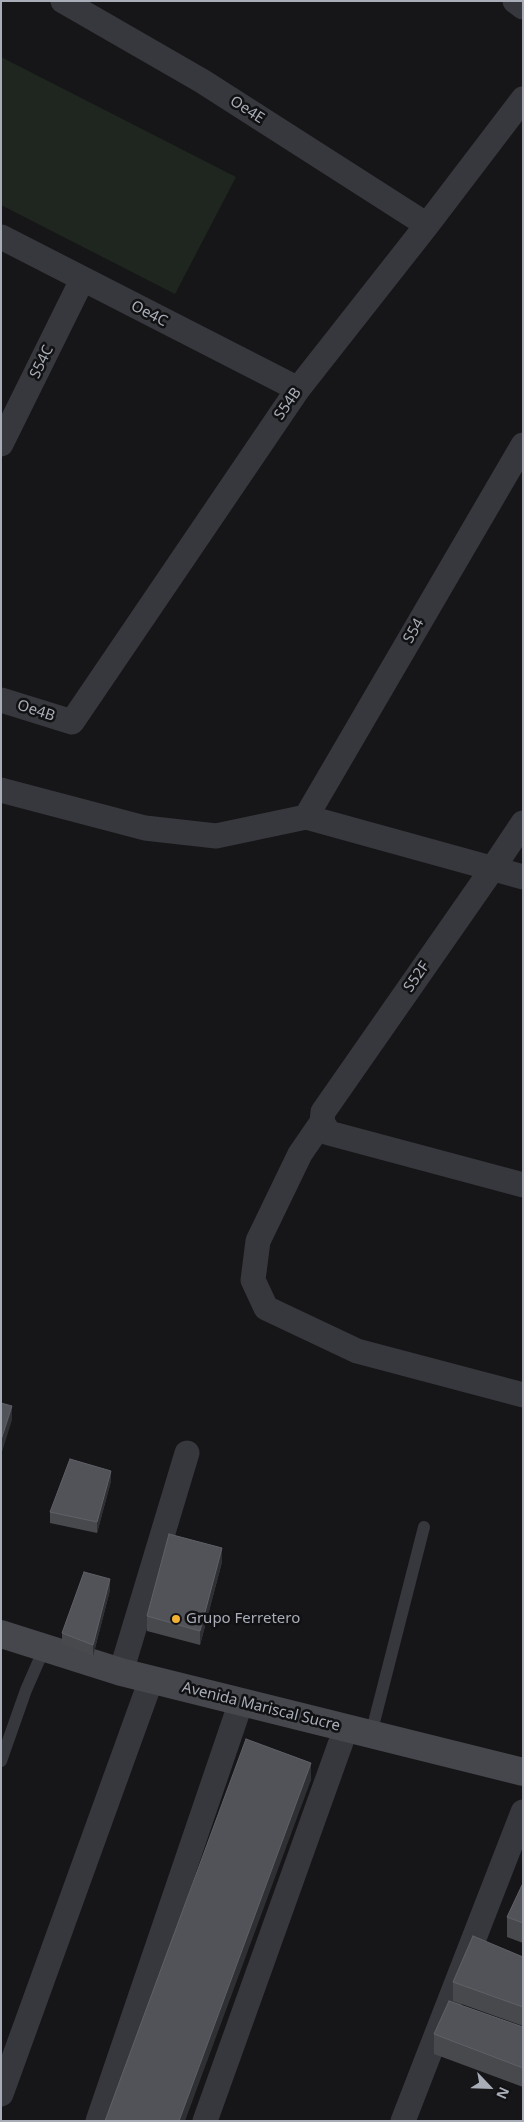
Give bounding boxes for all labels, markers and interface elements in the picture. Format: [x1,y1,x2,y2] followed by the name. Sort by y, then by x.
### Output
[227,92,267,128] street label: Oe4E
[128,297,170,331] street label: Oe4C
[26,342,58,382] street label: S54C
[271,384,305,424] street label: S54B
[400,616,428,646] street label: S54
[15,696,57,726] street label: Oe4B
[400,958,434,996] street label: S52F
[186,1610,300,1628] place label: Grupo Ferretero
[170,1613,182,1625] marker: Grupo Ferretero
[180,1679,342,1735] street label: Avenida Mariscal Sucre
[464,2062,514,2112] north arrow
[492,2084,514,2102] text: N

